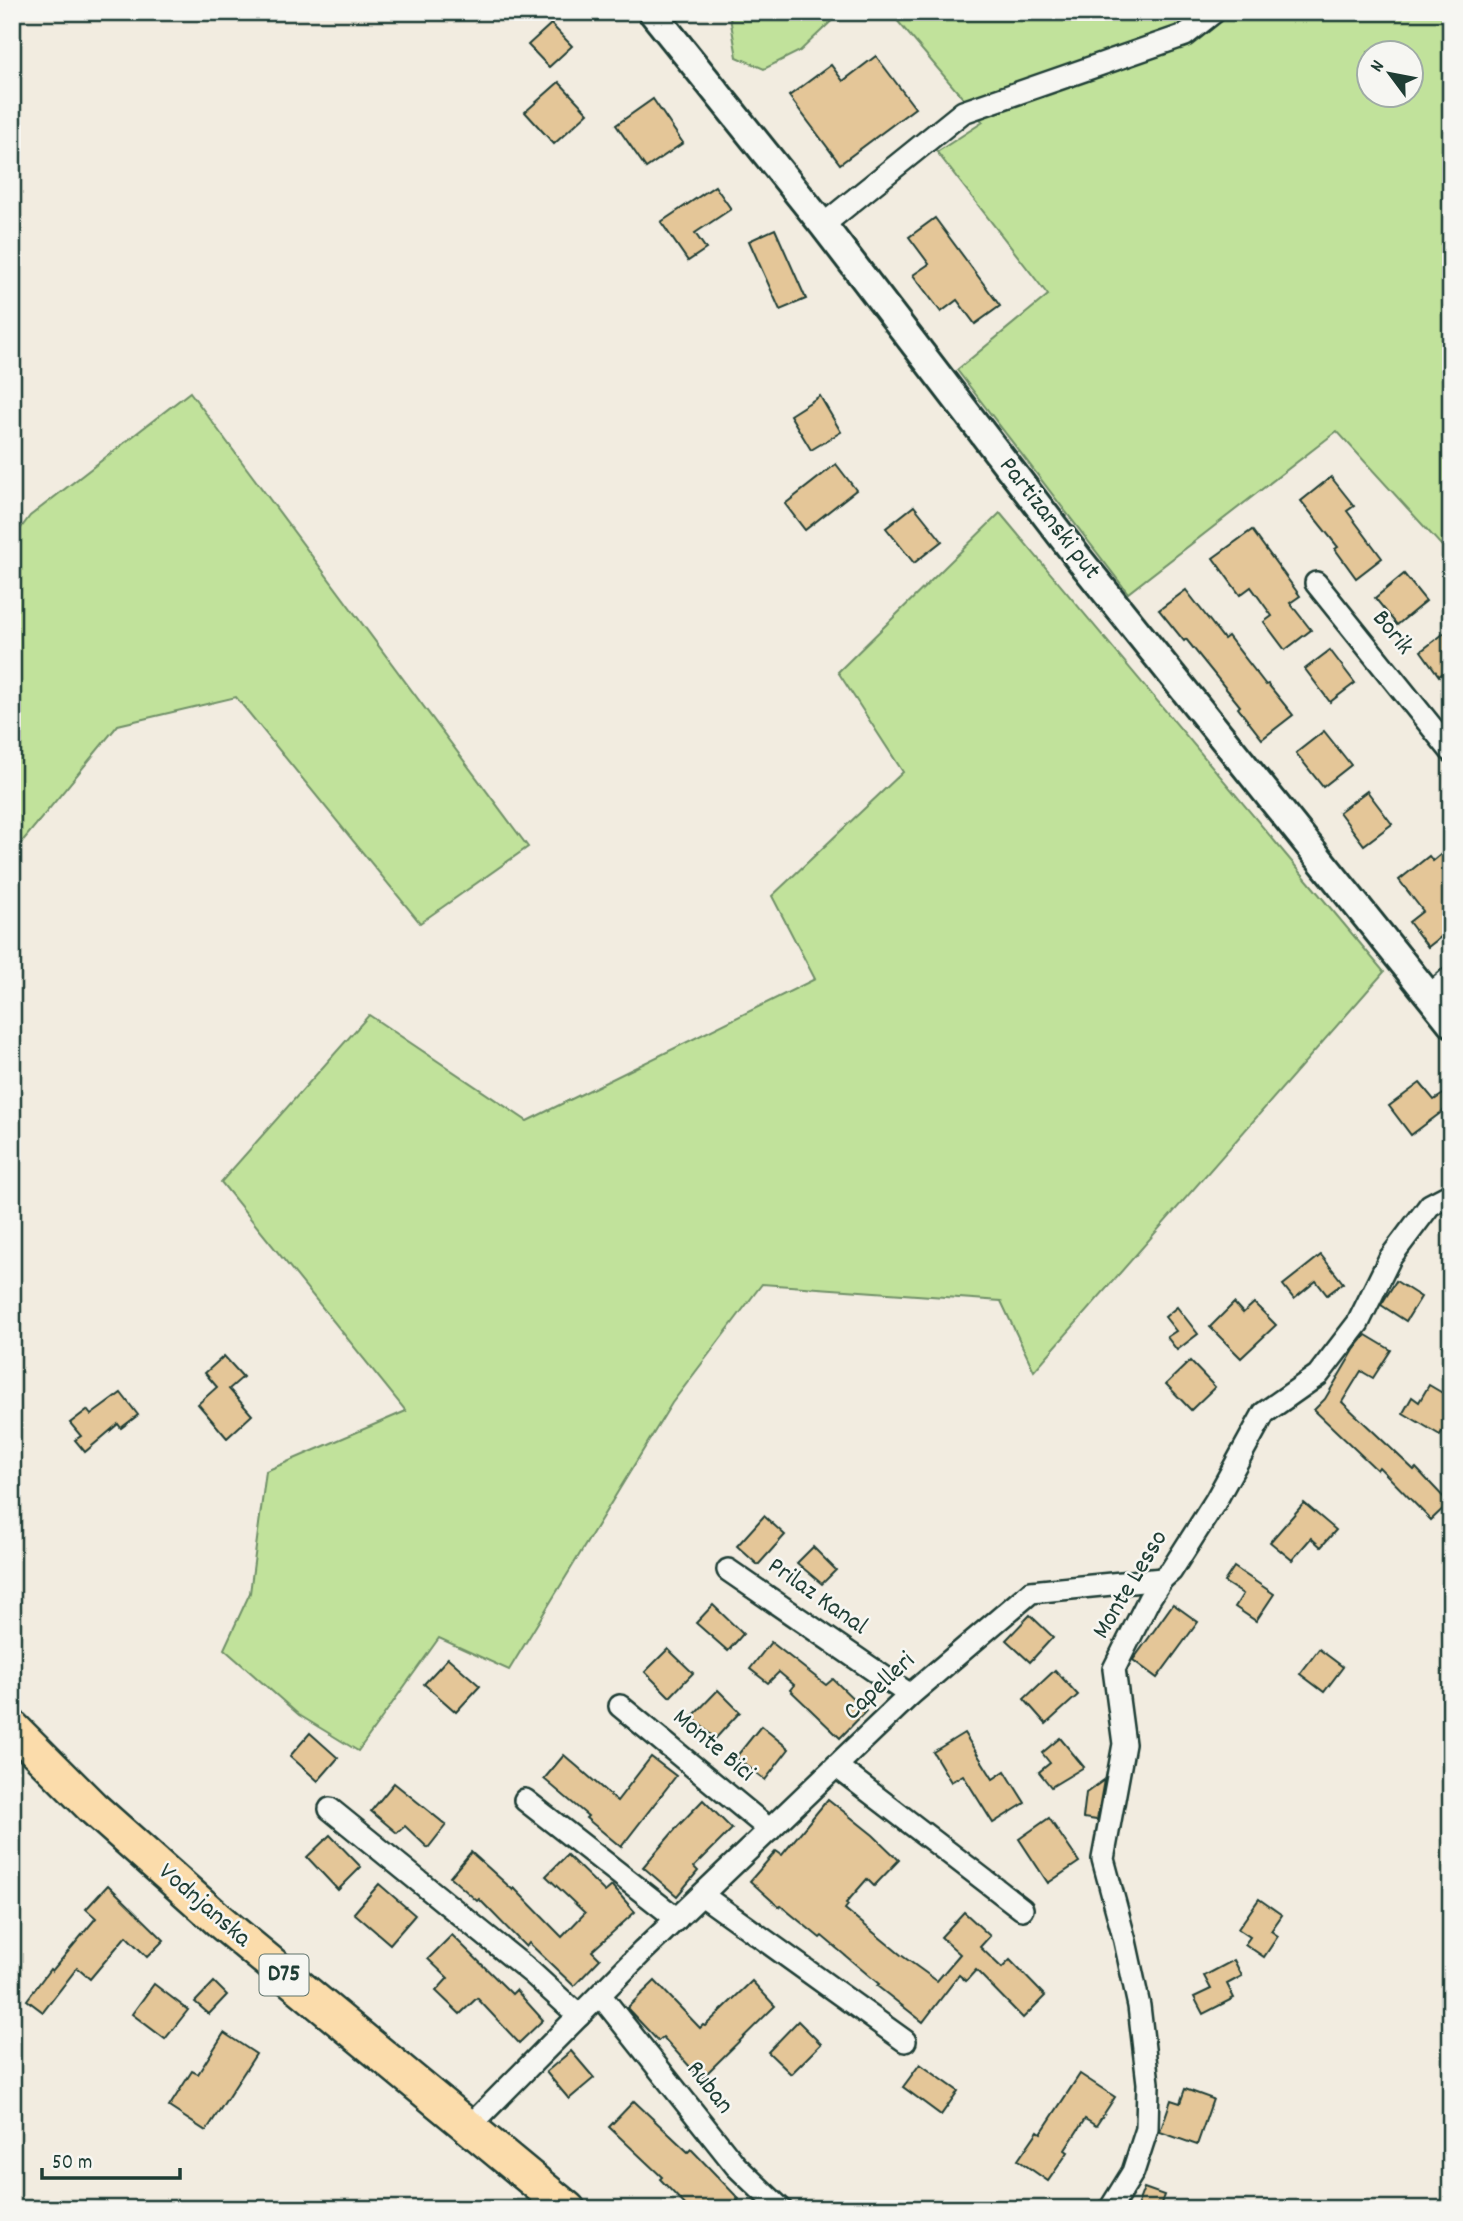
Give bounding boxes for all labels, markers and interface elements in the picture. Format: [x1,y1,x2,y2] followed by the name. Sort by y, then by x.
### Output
[1354,38,1424,108] north arrow
[1365,56,1392,78] text: N
[989,450,1109,589] street label: Partizanski put
[1362,602,1422,664] street label: Borik
[1084,1523,1178,1647] street label: Monte Lesso
[759,1549,875,1645] street label: Prilaz Kanal
[836,1644,924,1730] street label: Capelleri
[664,1700,763,1792] street label: Monte Bici
[149,1855,259,1958] street label: Vodnjanska
[260,1954,308,1996] road number: D75
[676,2053,742,2123] street label: Ruban
[42,2137,180,2181] scale bar
[52,2149,92,2179] text: 50 m

